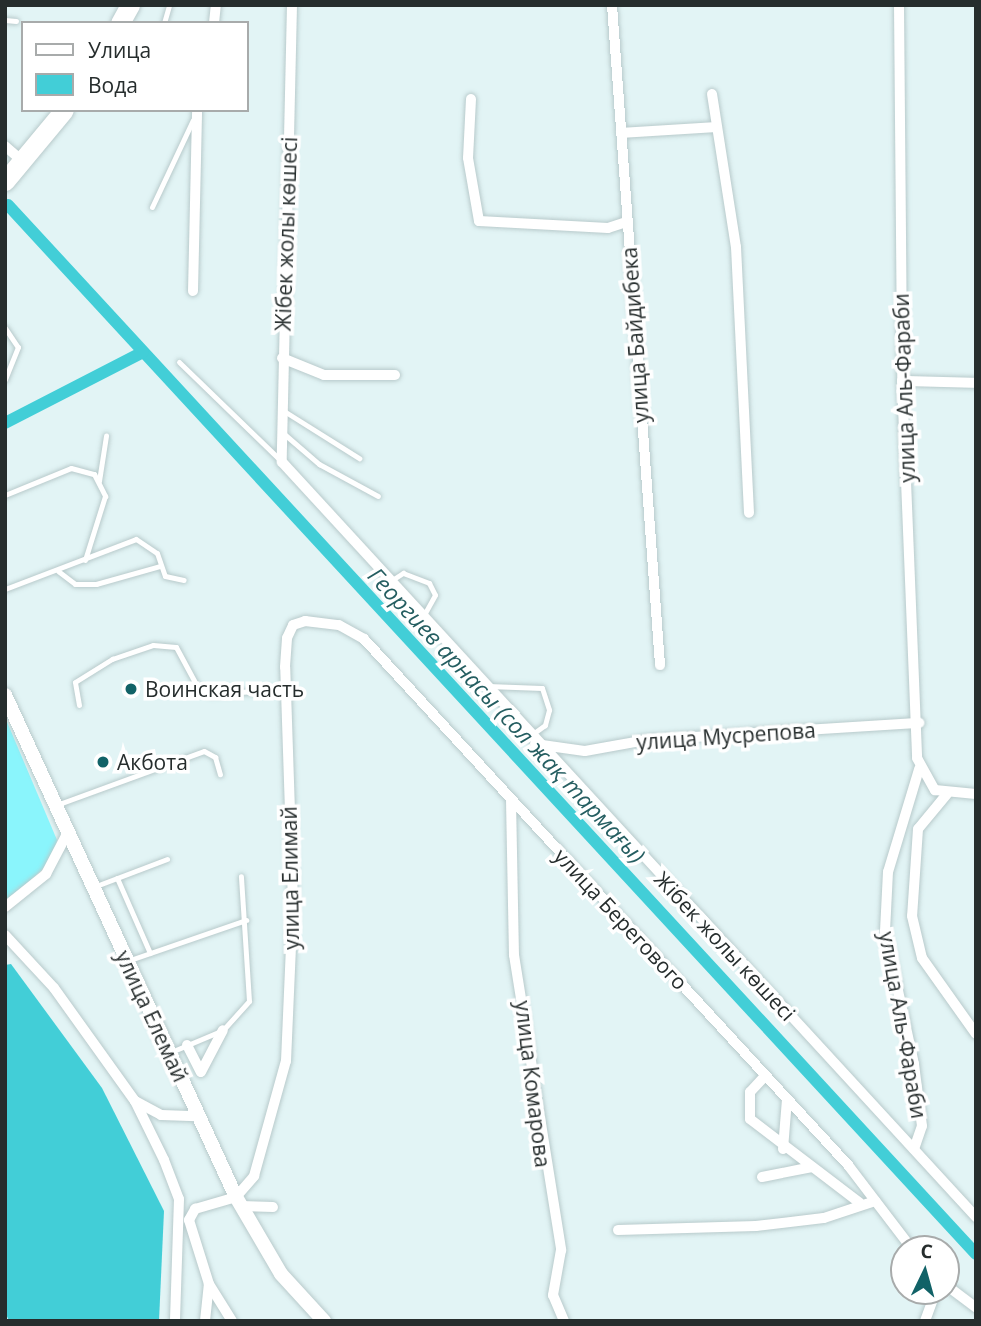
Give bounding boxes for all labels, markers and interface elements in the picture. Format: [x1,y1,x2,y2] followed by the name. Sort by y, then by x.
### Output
[21,21,248,112] legend
[88,36,151,64] text: Улица
[88,71,138,99] text: Вода
[270,136,302,332] street label: Жібек жолы көшесі
[616,246,654,424] street label: улица Байдибека
[888,293,920,483] street label: улица Аль-Фараби
[363,562,651,868] water label: Георгиев арнасы (сол жақ тармағы)
[145,676,304,702] place label: Воинская часть
[123,681,139,697] marker: Воинская часть
[636,717,816,755] street label: улица Мусрепова
[117,749,188,775] place label: Акбота
[95,754,111,770] marker: Акбота
[276,806,304,950] street label: улица Елимай
[549,843,693,995] street label: улица Берегового
[649,866,801,1026] street label: Жібек жолы көшесі
[874,930,932,1120] street label: улица Аль-Фараби
[111,946,193,1086] street label: улица Елемай
[510,999,556,1169] street label: улица Комарова
[890,1235,960,1305] north arrow
[919,1238,934,1265] text: С

